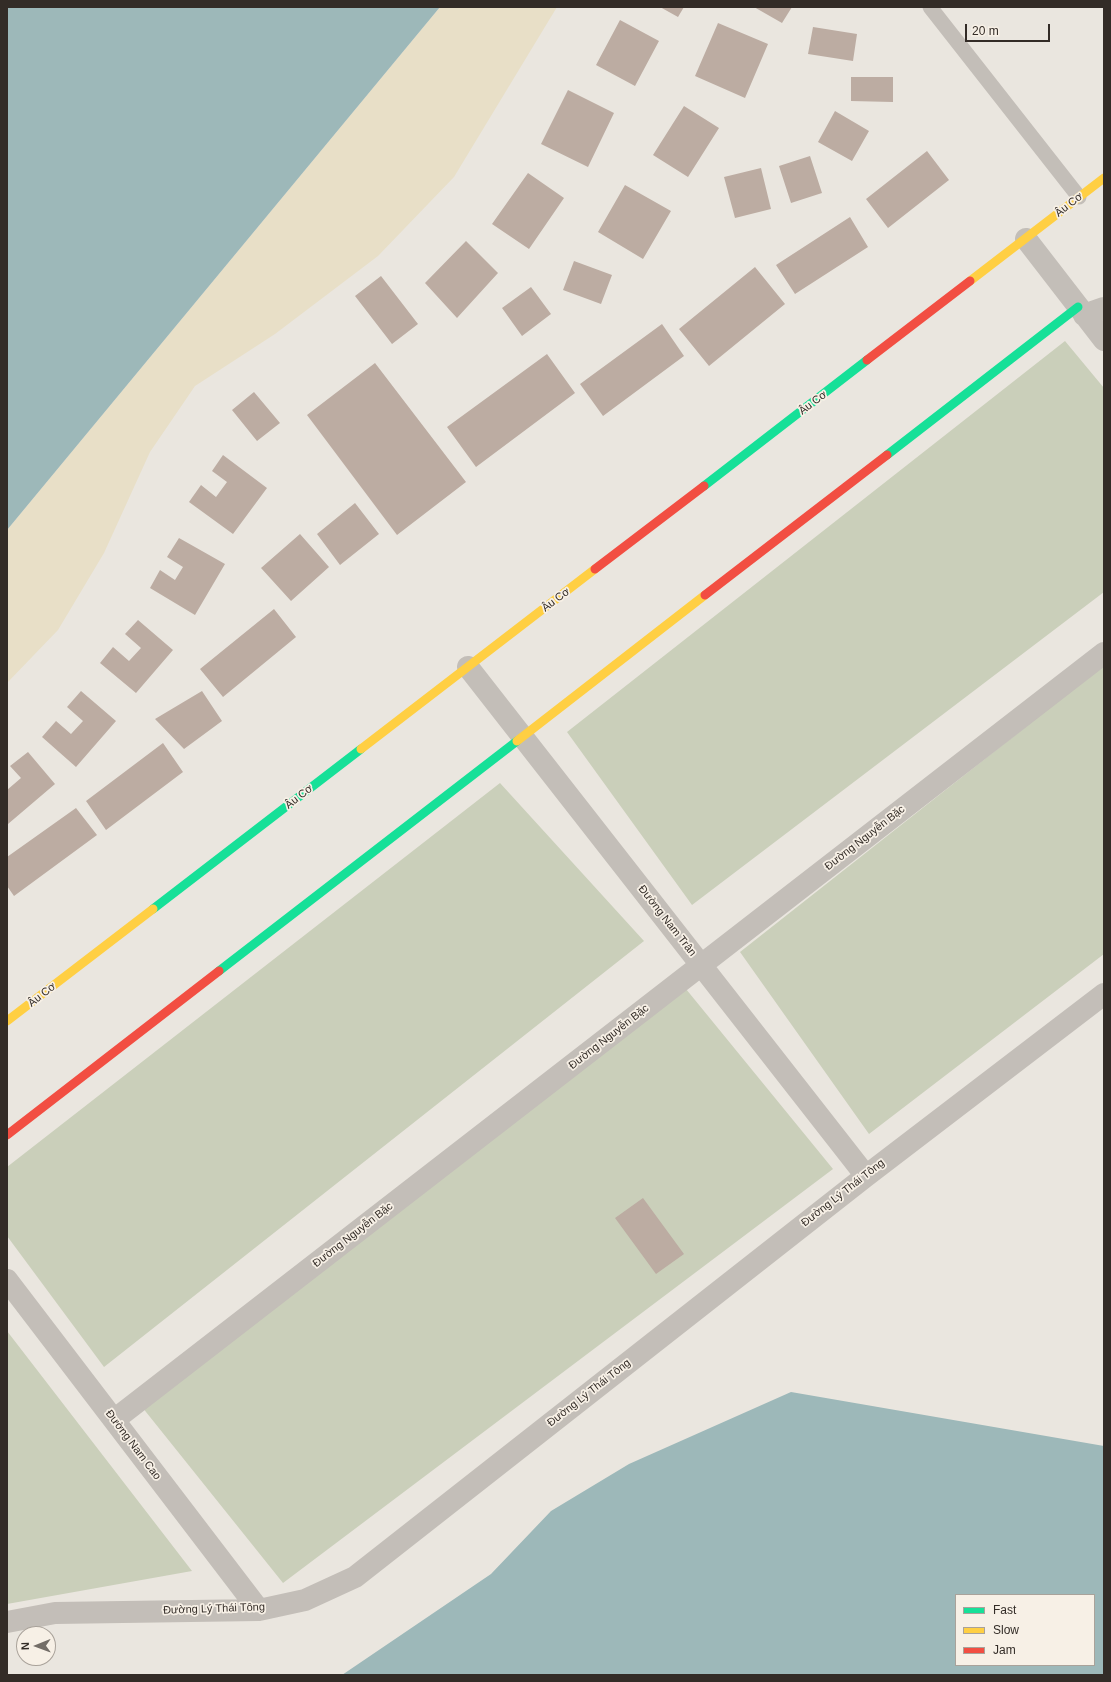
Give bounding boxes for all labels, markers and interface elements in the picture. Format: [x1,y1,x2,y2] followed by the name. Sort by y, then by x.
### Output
[967,16,1052,42] scale bar
[972,24,999,38] text: 20 m
[1052,190,1086,220] street label: Âu Cơ
[796,388,830,418] street label: Âu Cơ
[539,585,573,615] street label: Âu Cơ
[282,782,316,812] street label: Âu Cơ
[822,803,908,873] street label: Đường Nguyễn Bặc
[635,883,699,959] street label: Đường Nam Trân
[25,980,59,1010] street label: Âu Cơ
[566,1002,652,1072] street label: Đường Nguyễn Bặc
[799,1156,887,1230] street label: Đường Lý Thái Tông
[310,1200,396,1270] street label: Đường Nguyễn Bặc
[545,1356,633,1430] street label: Đường Lý Thái Tông
[102,1407,164,1483] street label: Đường Nam Cao
[955,1594,1095,1666] legend
[163,1601,265,1617] street label: Đường Lý Thái Tông
[993,1603,1016,1617] text: Fast
[993,1623,1019,1637] text: Slow
[16,1626,56,1666] north arrow
[19,1642,31,1650] text: N
[993,1643,1016,1657] text: Jam

